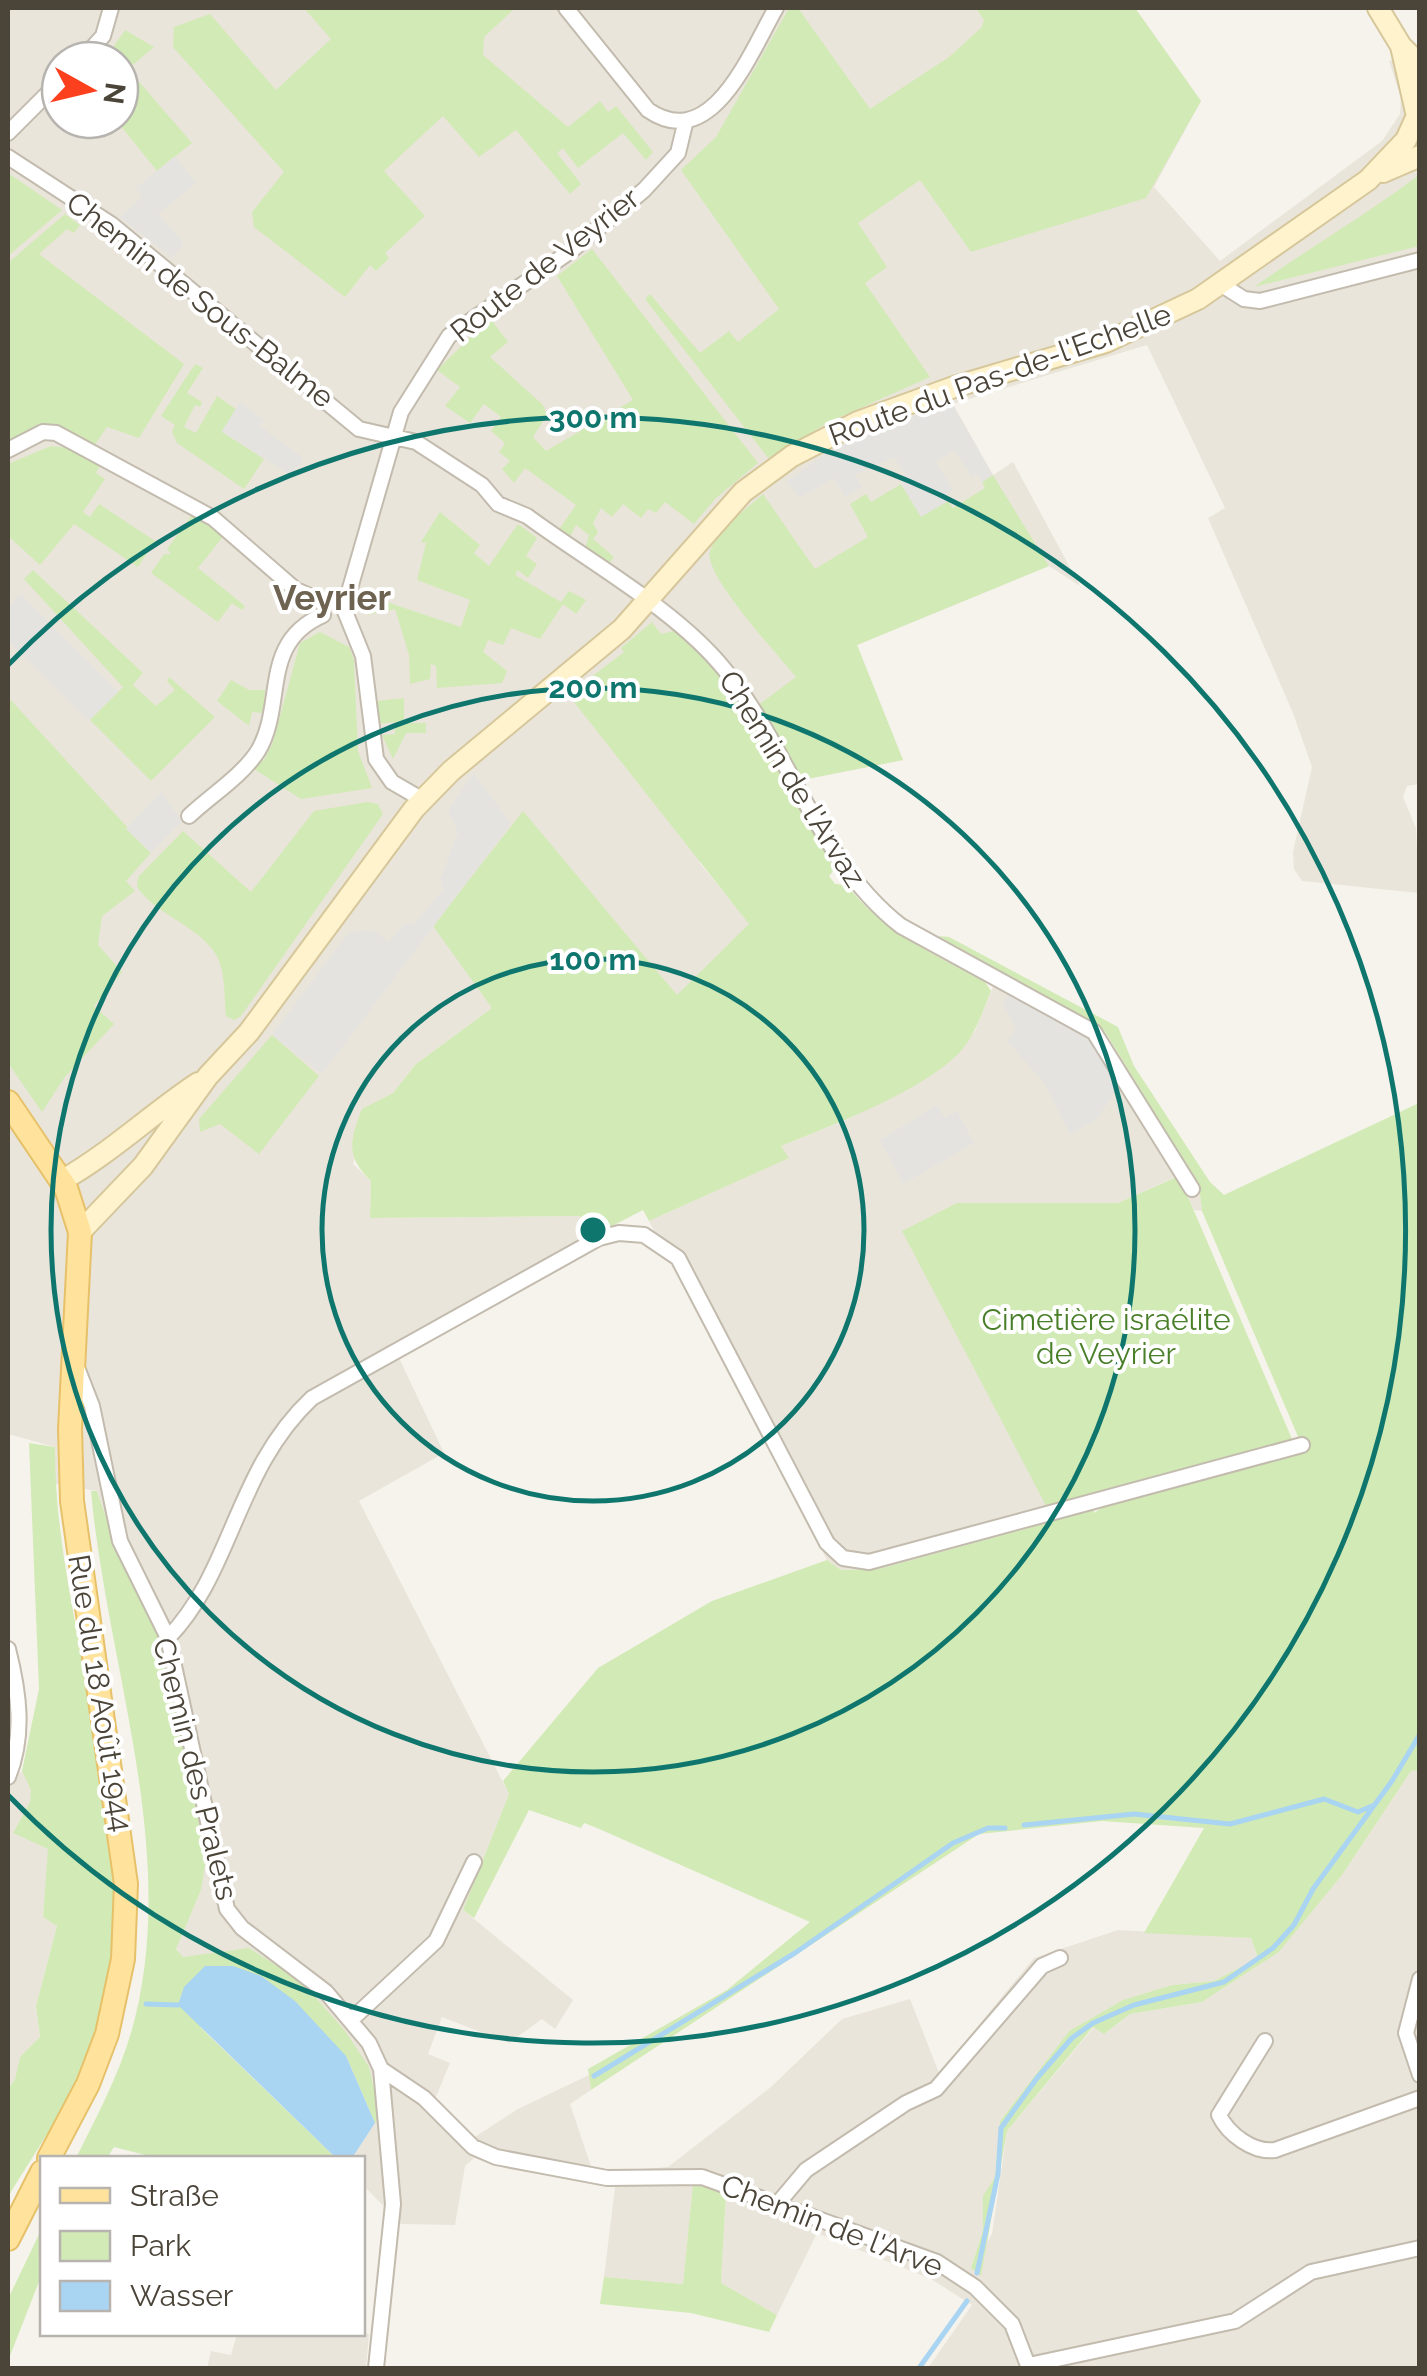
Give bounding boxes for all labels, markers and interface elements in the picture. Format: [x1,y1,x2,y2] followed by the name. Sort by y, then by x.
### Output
[40,40,140,140] north arrow
[96,81,132,106] text: N
[443,180,646,349] street label: Route de Veyrier
[60,184,341,415] street label: Chemin de Sous-Balme
[824,296,1176,453] street label: Route du Pas-de-l'Echelle
[549,400,637,435] text: 300 m
[273,577,391,618] district label: Veyrier
[712,664,873,893] street label: Chemin de l'Arvaz
[549,670,637,705] text: 200 m
[550,942,636,977] text: 100 m
[575,1212,611,1248] centre of rings
[981,1302,1231,1371] park label: Cimetière israélite de Veyrier
[61,1552,140,1834] street label: Rue du 18 Août 1944
[146,1634,245,1904] street label: Chemin des Pralets
[40,2156,365,2336] legend
[716,2167,948,2284] street label: Chemin de l'Arve
[130,2178,219,2213] text: Straße
[130,2228,191,2263] text: Park
[130,2278,234,2313] text: Wasser

